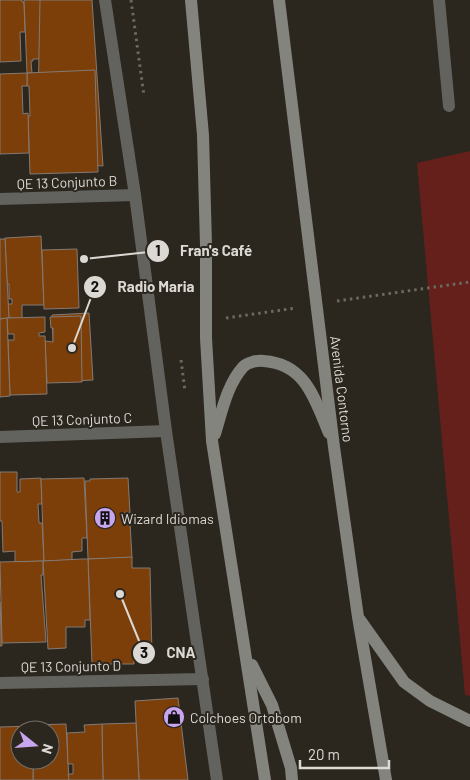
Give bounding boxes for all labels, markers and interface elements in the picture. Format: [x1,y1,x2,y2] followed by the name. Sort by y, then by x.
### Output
[16,172,118,192] street label: QE 13 Conjunto B
[145,236,262,266] callout: Fran's Café
[155,241,161,259] text: 1
[180,241,252,259] text: Fran's Café
[83,272,205,302] callout: Radio Maria
[91,277,99,295] text: 2
[118,277,195,295] text: Radio Maria
[327,335,357,443] street label: Avenida Contorno
[32,409,132,429] street label: QE 13 Conjunto C
[93,506,117,530] building icon: Wizard Idiomas
[121,510,214,527] place label: Wizard Idiomas
[131,638,205,668] callout: CNA
[140,643,148,661] text: 3
[166,643,196,661] text: CNA
[21,657,121,675] street label: QE 13 Conjunto D
[162,705,186,729] shop icon: Colchoes Ortobom
[190,709,302,726] place label: Colchoes Ortobom
[10,720,60,770] north arrow
[300,738,389,770] scale bar
[38,742,57,756] text: N
[308,745,340,763] text: 20 m

